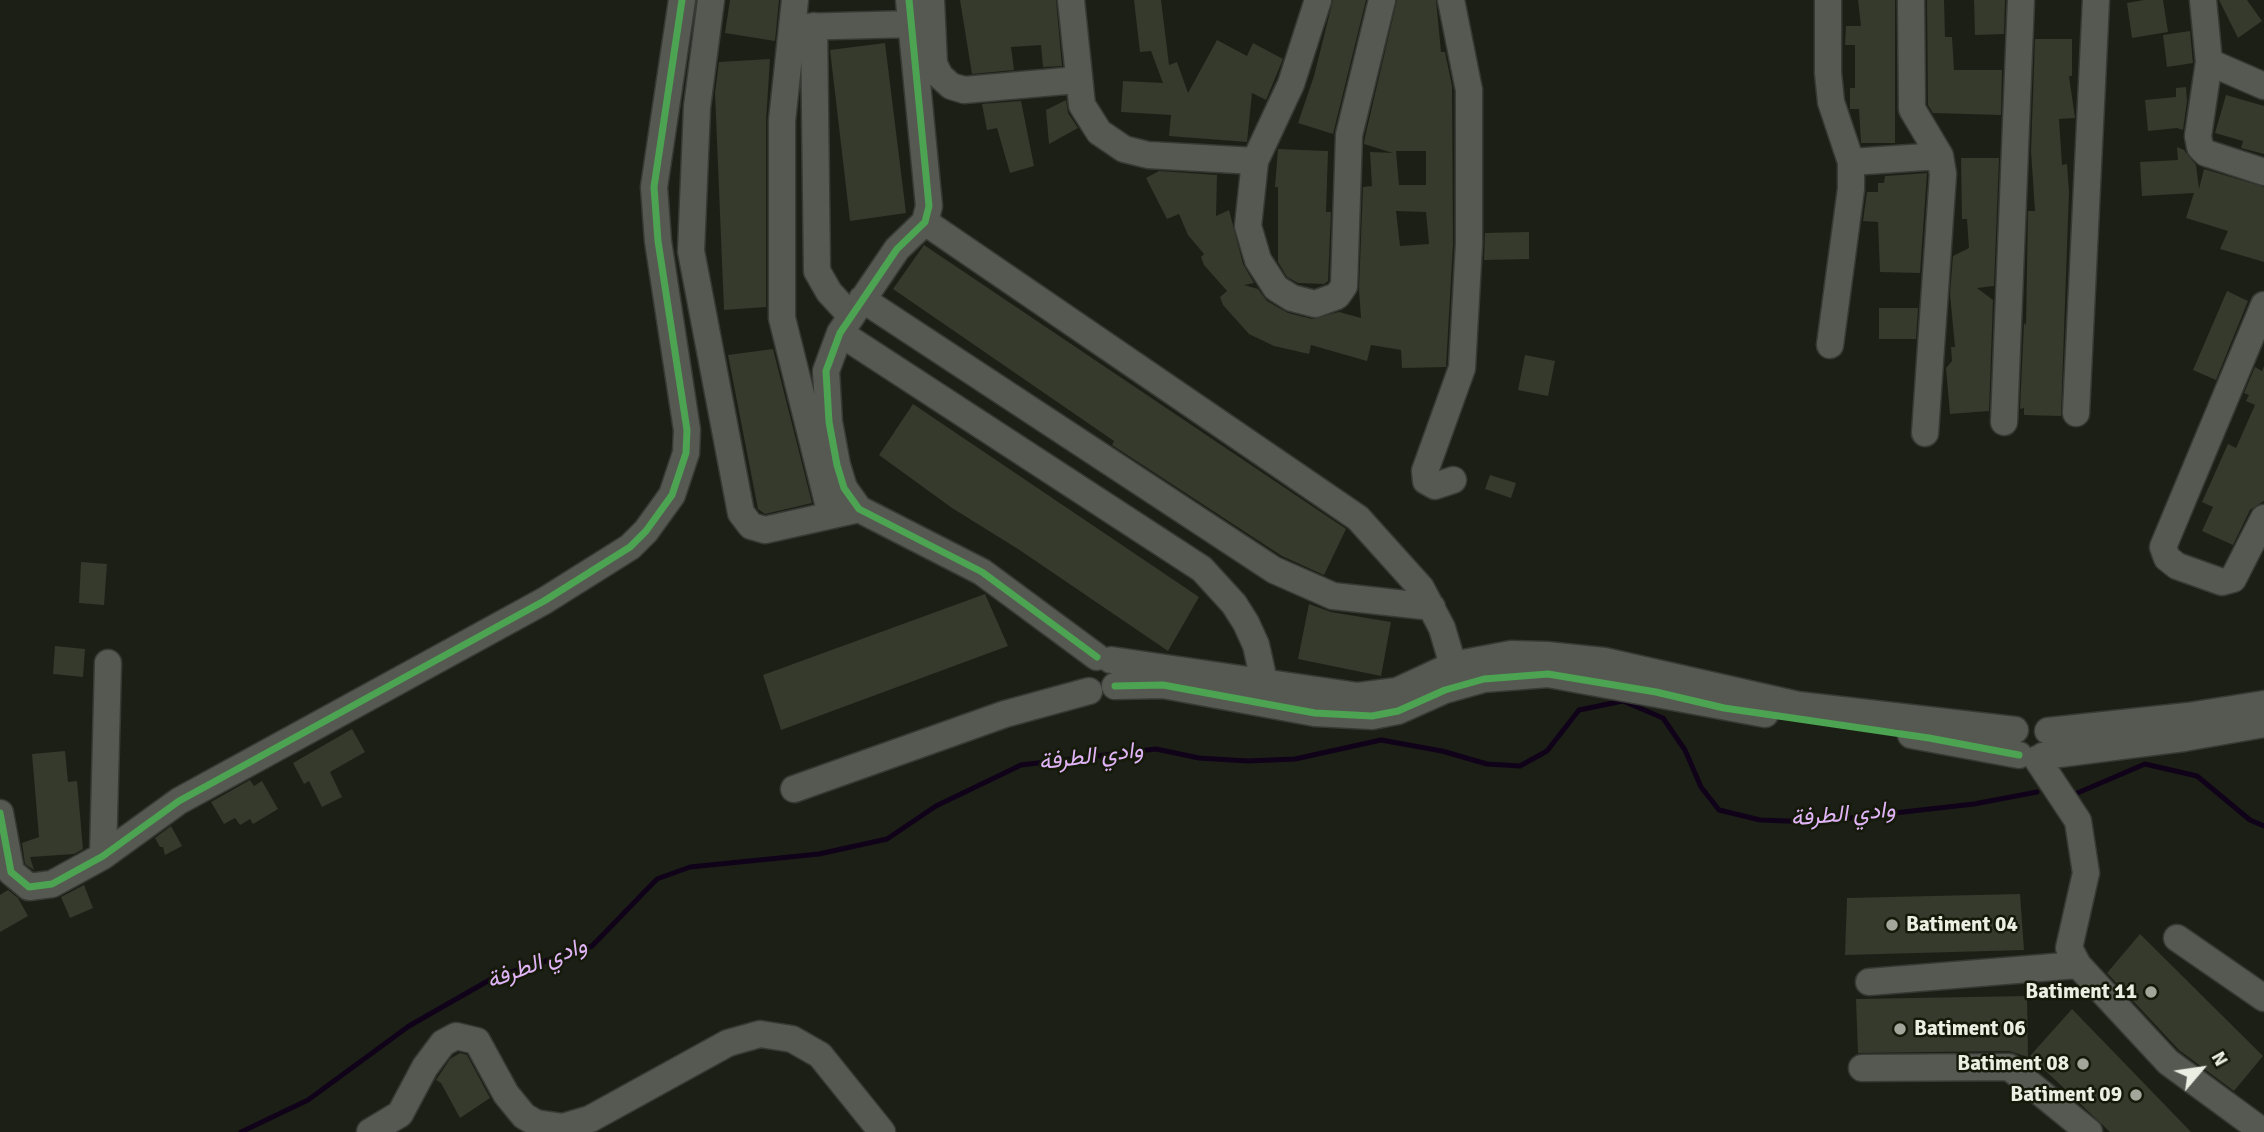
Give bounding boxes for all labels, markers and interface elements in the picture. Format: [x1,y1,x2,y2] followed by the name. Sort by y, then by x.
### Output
[1037,737,1145,777] water label: وادي الطرفة
[1789,797,1897,833] water label: وادي الطرفة
[1906,912,2018,938] place label: Batiment 04
[1884,917,1900,933] marker: Batiment 04
[483,932,591,996] water label: وادي الطرفة
[2025,979,2137,1005] place label: Batiment 11
[2143,984,2159,1000] marker: Batiment 11
[1914,1016,2026,1042] place label: Batiment 06
[1892,1021,1908,1037] marker: Batiment 06
[2166,1034,2236,1104] north arrow
[2206,1047,2233,1070] text: N
[1957,1051,2069,1077] place label: Batiment 08
[2075,1056,2091,1072] marker: Batiment 08
[2010,1082,2122,1108] place label: Batiment 09
[2128,1087,2144,1103] marker: Batiment 09

